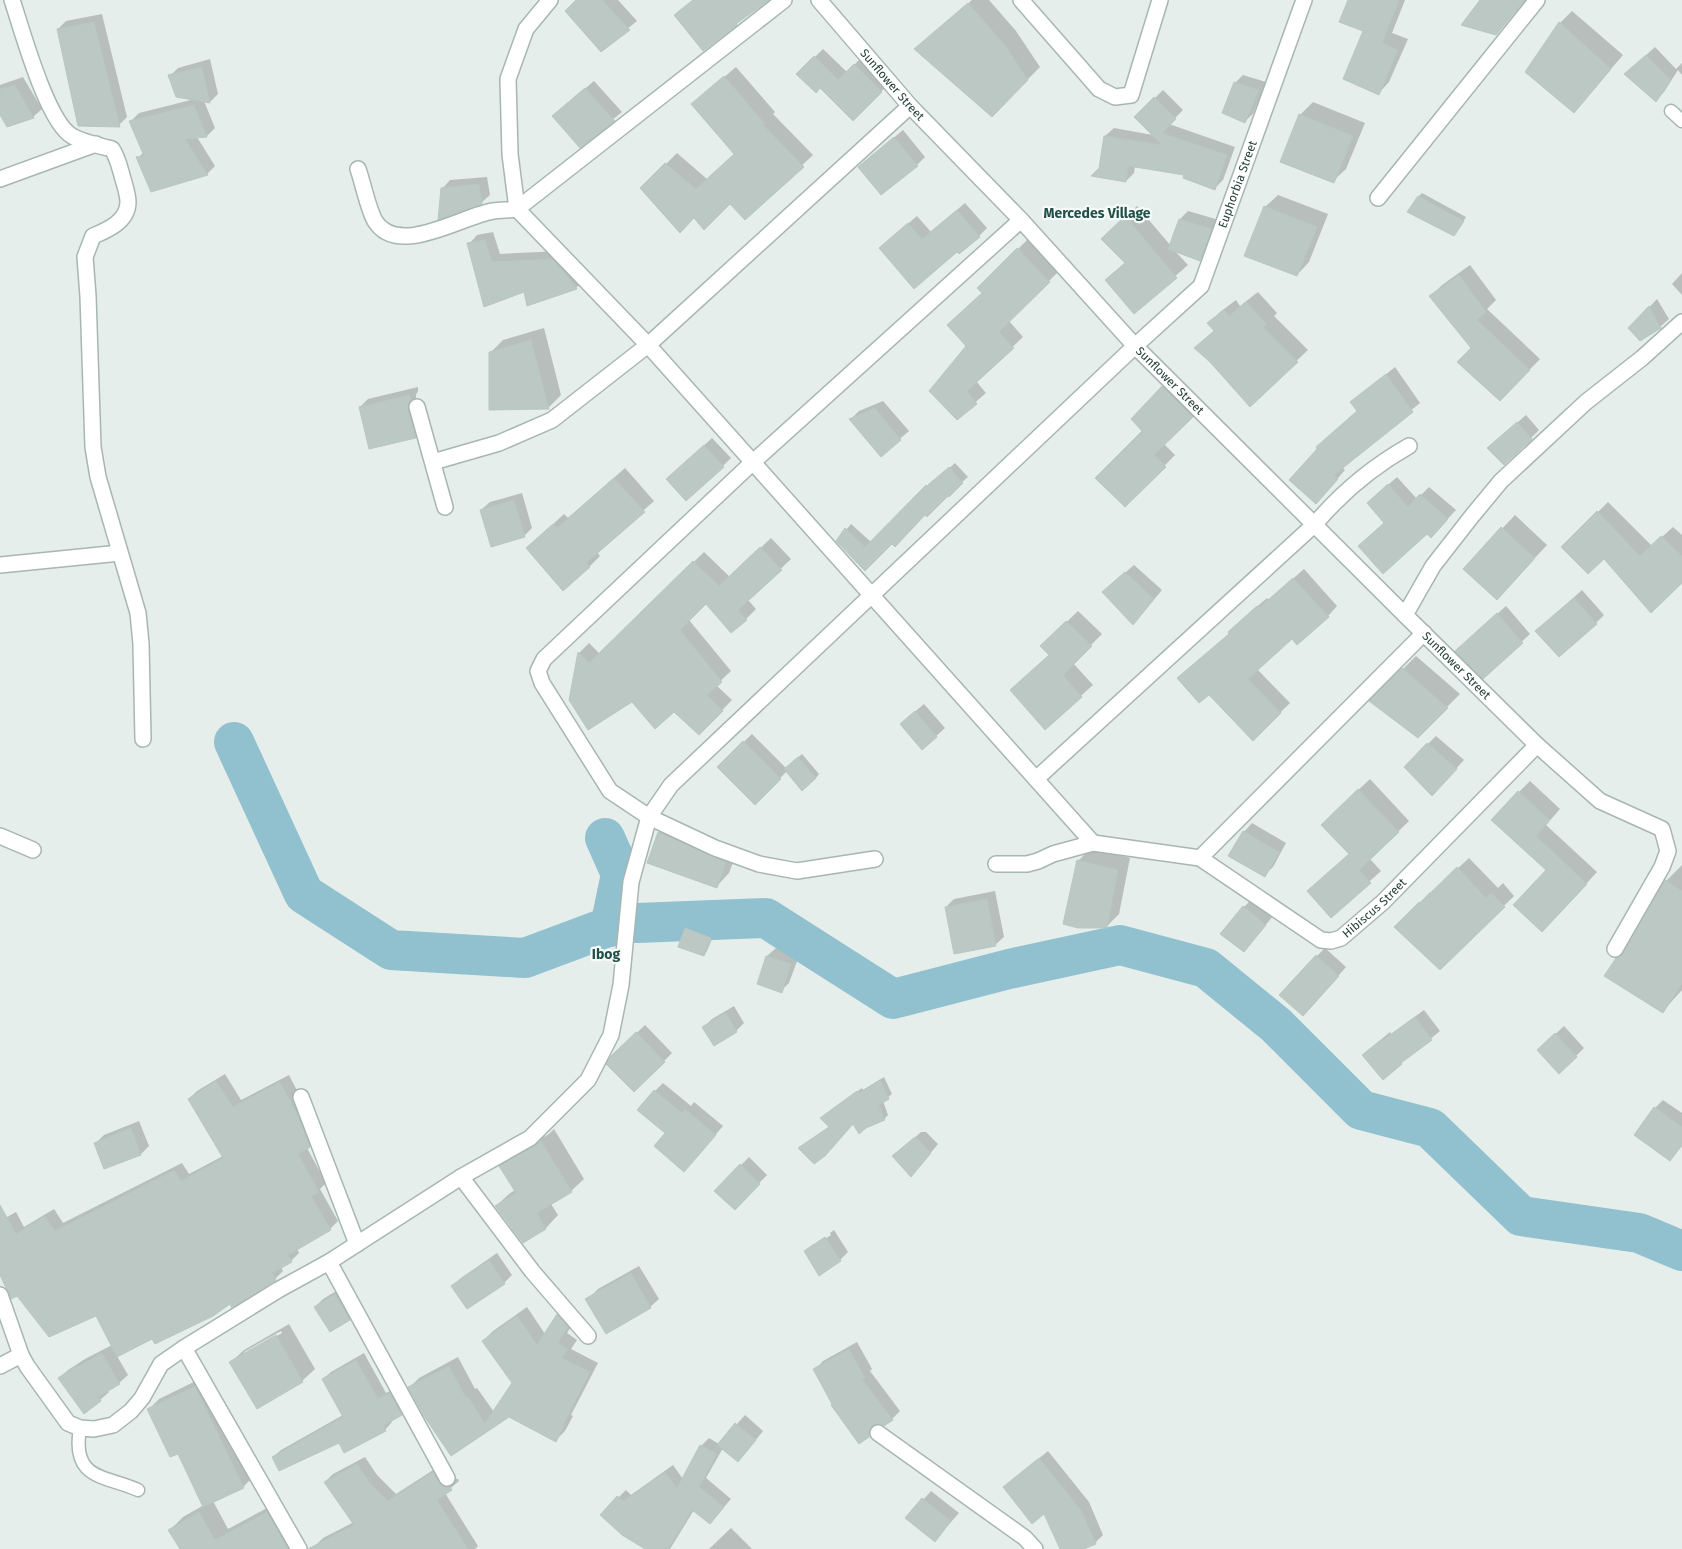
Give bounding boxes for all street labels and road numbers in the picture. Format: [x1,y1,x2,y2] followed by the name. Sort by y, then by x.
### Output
[857,46,928,124] street label: Sunflower Street
[1215,138,1260,230] street label: Euphorbia Street
[1133,344,1207,418] street label: Sunflower Street
[1419,629,1494,703] street label: Sunflower Street
[1339,875,1410,941] street label: Hibiscus Street

